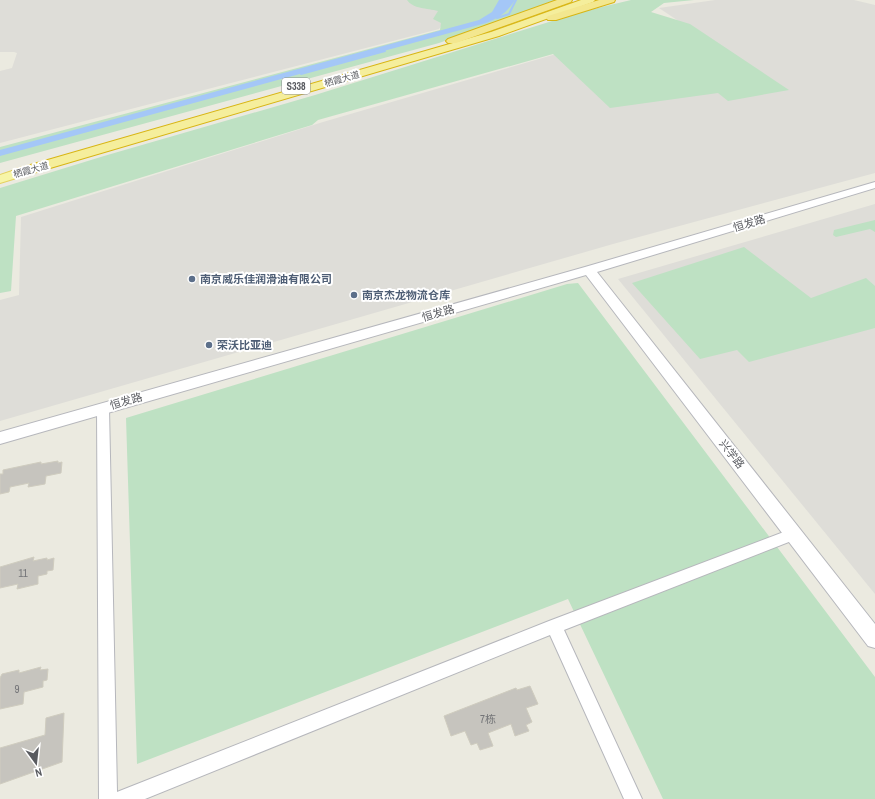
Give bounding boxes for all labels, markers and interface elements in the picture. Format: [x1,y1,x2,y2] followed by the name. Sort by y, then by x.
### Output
[323,68,361,90] street label: 栖霞大道
[282,78,310,94] road number: S338
[12,159,50,181] street label: 栖霞大道
[731,211,767,235] street label: 恒发路
[200,272,332,286] place label: 南京威乐佳润滑油有限公司
[187,274,197,284] marker: 南京威乐佳润滑油有限公司
[362,288,450,302] place label: 南京杰龙物流仓库
[349,290,359,300] marker: 南京杰龙物流仓库
[420,302,456,324] street label: 恒发路
[217,338,272,352] place label: 荣沃比亚迪
[204,340,214,350] marker: 荣沃比亚迪
[108,390,144,412] street label: 恒发路
[716,437,748,471] street label: 兴学路
[18,566,28,580] house number: 11
[14,682,20,696] house number: 9
[480,712,496,726] house number: 7栋
[16,743,56,783] north arrow
[34,765,44,780] text: N

